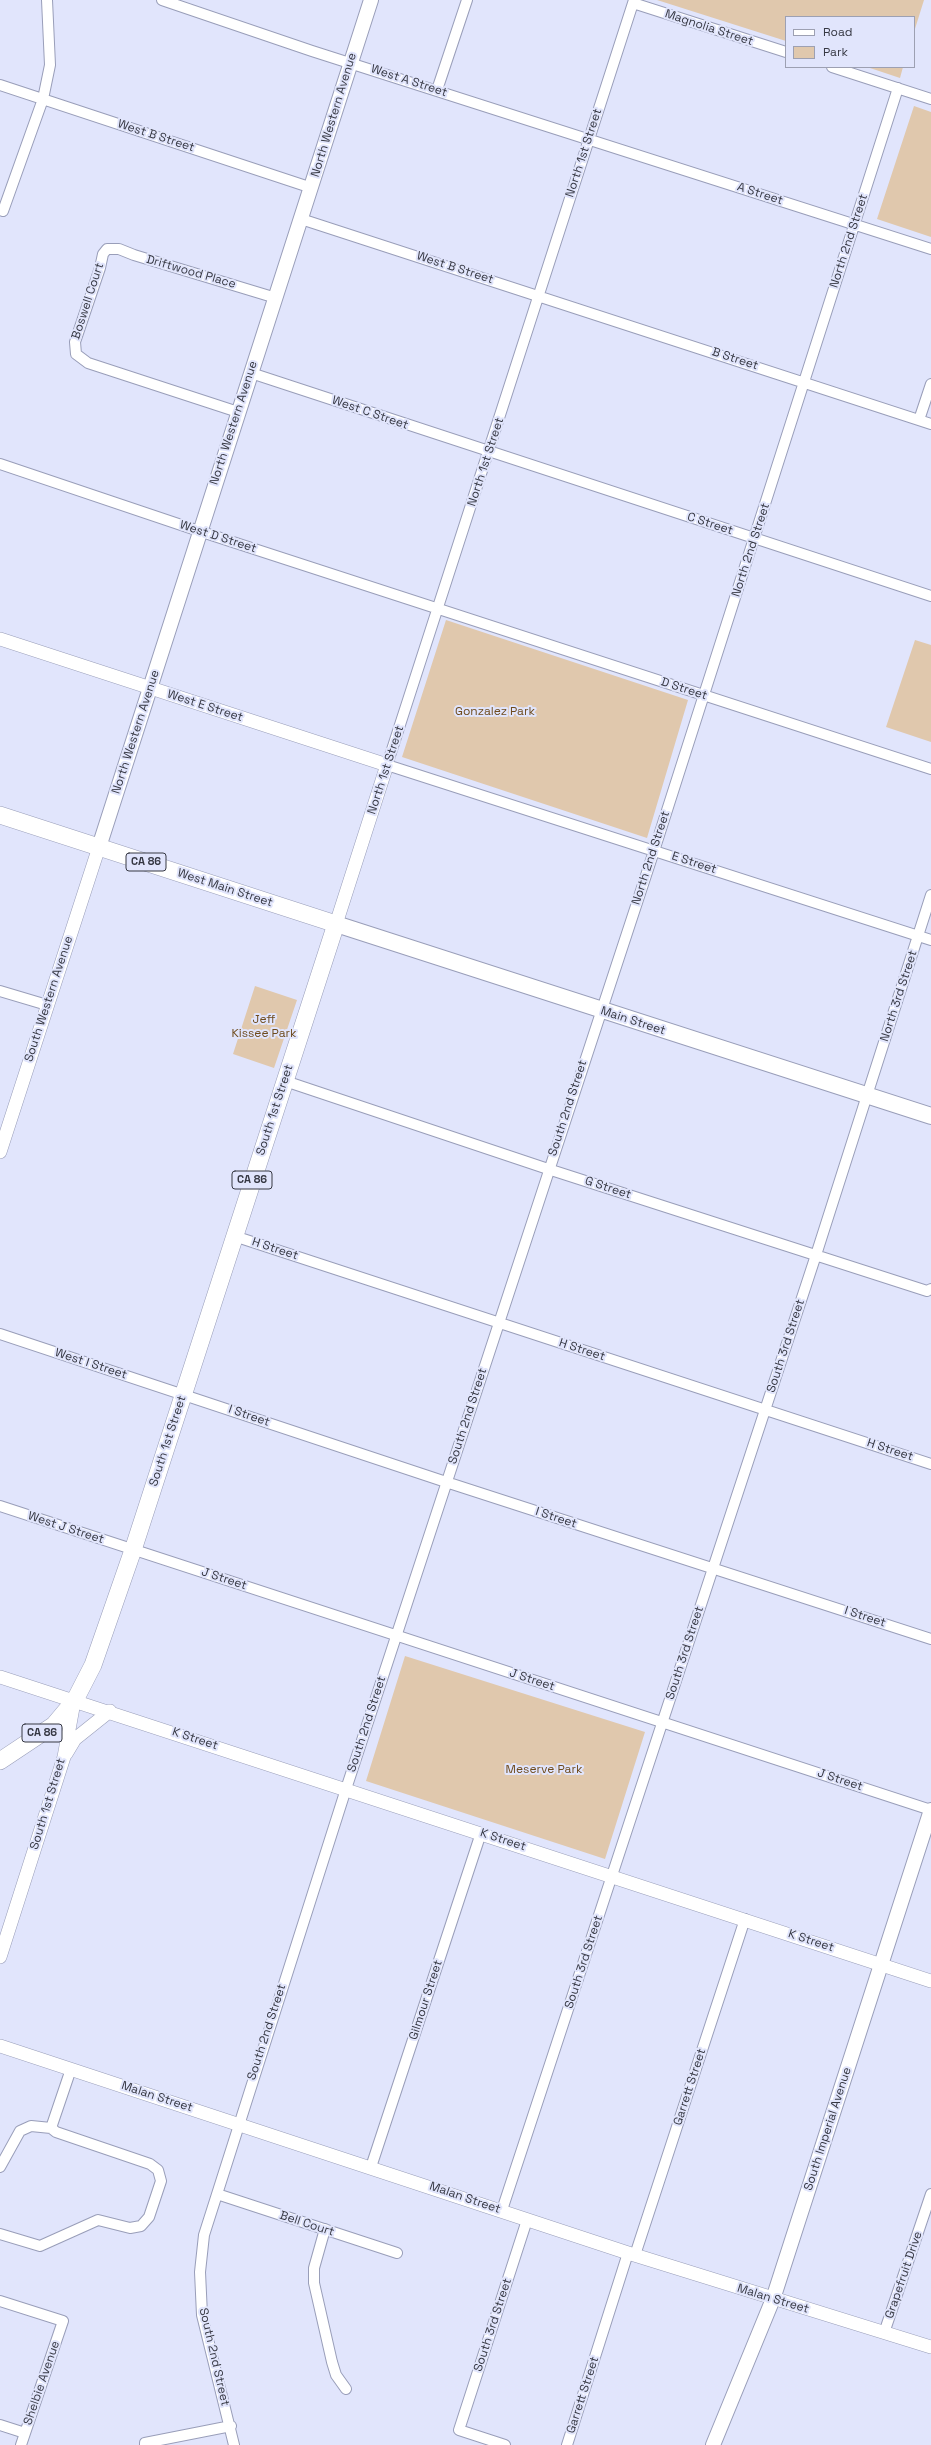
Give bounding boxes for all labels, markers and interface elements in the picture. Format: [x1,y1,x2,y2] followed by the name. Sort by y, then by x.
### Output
[663,7,755,49] street label: Magnolia Street
[785,16,915,68] legend
[823,24,852,40] text: Road
[823,44,848,60] text: Park
[308,51,360,179] street label: North Western Avenue
[369,62,449,100] street label: West A Street
[563,107,605,199] street label: North 1st Street
[116,117,196,155] street label: West B Street
[735,180,785,208] street label: A Street
[827,192,871,290] street label: North 2nd Street
[415,249,495,287] street label: West B Street
[145,252,237,292] street label: Driftwood Place
[69,261,107,341] street label: Boswell Court
[710,345,760,373] street label: B Street
[207,359,261,487] street label: North Western Avenue
[330,393,410,433] street label: West C Street
[465,416,507,508] street label: North 1st Street
[729,501,773,599] street label: North 2nd Street
[685,510,735,538] street label: C Street
[178,518,258,556] street label: West D Street
[109,668,163,796] street label: North Western Avenue
[659,675,709,703] street label: D Street
[165,687,245,725] street label: West E Street
[455,705,535,719] park label: Gonzalez Park
[365,724,407,816] street label: North 1st Street
[629,809,673,907] street label: North 2nd Street
[670,849,718,877] street label: E Street
[126,853,166,871] road number: CA 86
[175,866,275,910] street label: West Main Street
[22,934,76,1064] street label: South Western Avenue
[877,949,921,1043] street label: North 3rd Street
[599,1004,667,1038] street label: Main Street
[231,1013,297,1041] park label: Jeff Kissee Park
[546,1058,590,1158] street label: South 2nd Street
[254,1063,296,1157] street label: South 1st Street
[232,1171,272,1189] road number: CA 86
[583,1174,633,1202] street label: G Street
[250,1235,300,1263] street label: H Street
[764,1298,808,1394] street label: South 3rd Street
[557,1336,607,1364] street label: H Street
[53,1346,129,1382] street label: West I Street
[446,1366,490,1466] street label: South 2nd Street
[147,1394,189,1488] street label: South 1st Street
[226,1402,272,1430] street label: I Street
[865,1436,915,1464] street label: H Street
[533,1505,579,1531] street label: I Street
[26,1509,106,1547] street label: West J Street
[199,1565,249,1593] street label: J Street
[842,1604,888,1630] street label: I Street
[663,1605,707,1701] street label: South 3rd Street
[507,1666,557,1694] street label: J Street
[345,1674,389,1774] street label: South 2nd Street
[22,1724,62,1742] road number: CA 86
[170,1725,220,1753] street label: K Street
[27,1757,69,1851] street label: South 1st Street
[506,1763,582,1777] park label: Meserve Park
[815,1766,865,1794] street label: J Street
[478,1826,528,1854] street label: K Street
[562,1914,606,2010] street label: South 3rd Street
[786,1927,836,1955] street label: K Street
[406,1958,446,2042] street label: Gilmour Street
[245,1982,289,2082] street label: South 2nd Street
[671,2047,709,2127] street label: Garrett Street
[801,2065,855,2193] street label: South Imperial Avenue
[119,2079,195,2115] street label: Malan Street
[428,2179,502,2217] street label: Malan Street
[278,2208,336,2240] street label: Bell Court
[882,2230,926,2320] street label: Grapefruit Drive
[471,2277,515,2373] street label: South 3rd Street
[735,2281,811,2317] street label: Malan Street
[196,2307,232,2407] street label: South 2nd Street
[21,2339,63,2427] street label: Shelbie Avenue
[564,2355,602,2435] street label: Garrett Street

